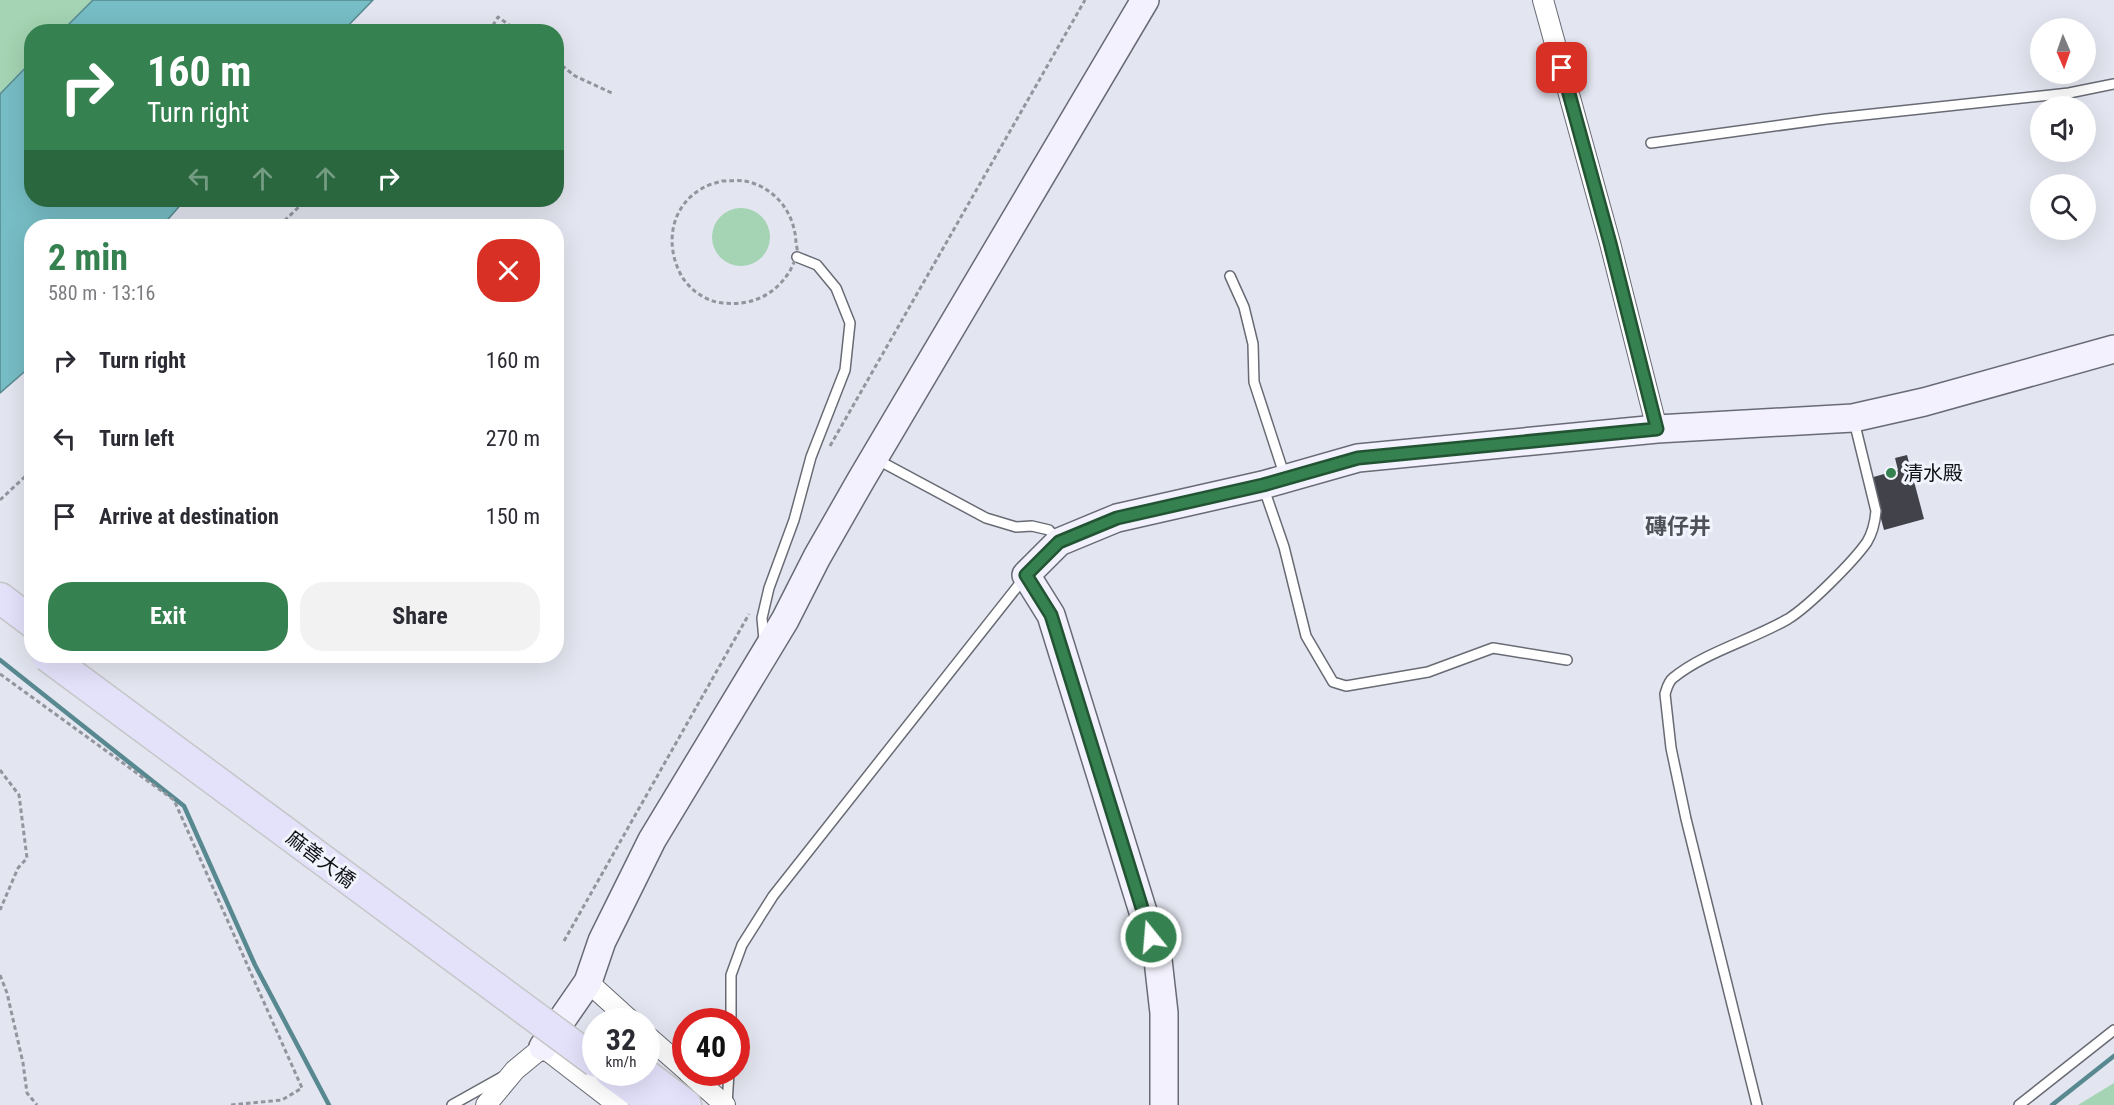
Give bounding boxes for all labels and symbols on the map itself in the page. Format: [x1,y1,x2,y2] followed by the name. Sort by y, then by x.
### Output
[2030,18,2096,84] north arrow
[1536,42,1587,93] pin
[1903,461,1963,485] place label: 清水殿
[1884,466,1898,480] marker: 清水殿
[1645,514,1711,539] district label: 磚仔井
[282,825,360,893] street label: 麻善大橋
[1119,905,1183,969] position arrow
[672,1008,750,1086] speed limit sign: 40

